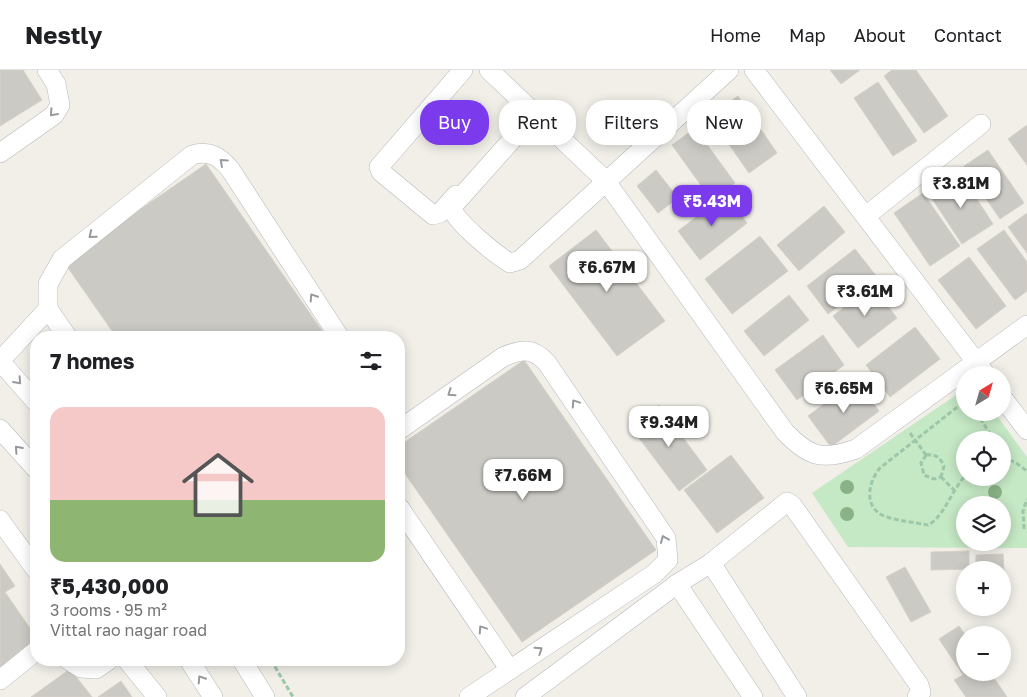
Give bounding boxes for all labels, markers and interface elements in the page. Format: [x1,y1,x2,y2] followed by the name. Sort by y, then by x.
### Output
[25,20,102,49] text: Nestly
[710,24,761,46] text: Home
[789,24,826,46] text: Map
[854,24,906,46] text: About
[934,24,1002,46] text: Contact
[420,100,489,145] chip: Buy
[499,100,576,145] chip: Rent
[586,100,677,145] chip: Filters
[687,100,761,145] chip: New
[50,108,59,117] one-way arrow
[219,159,228,168] one-way arrow
[920,166,1002,209] pin: ₹3.81M
[933,173,989,193] text: ₹3.81M
[671,184,753,227] pin: ₹5.43M
[683,191,741,211] text: ₹5.43M
[89,229,98,237] one-way arrow
[566,250,648,293] pin: ₹6.67M
[578,257,636,277] text: ₹6.67M
[824,274,906,317] pin: ₹3.61M
[837,281,893,301] text: ₹3.61M
[310,293,319,302] one-way arrow
[357,347,385,375] icon: filters
[50,348,135,374] text: 7 homes
[956,366,1011,421] north arrow
[956,366,1011,681] map controls
[803,372,885,414] pin: ₹6.65M
[12,376,21,385] one-way arrow
[815,378,873,398] text: ₹6.65M
[447,387,457,396] one-way arrow
[572,400,581,409] one-way arrow
[628,406,710,448] pin: ₹9.34M
[640,412,698,432] text: ₹9.34M
[956,431,1011,486] button: locate
[173,440,263,530] icon: home
[15,446,24,455] one-way arrow
[482,458,564,501] pin: ₹7.66M
[494,465,552,485] text: ₹7.66M
[956,496,1011,551] button: layers
[661,535,671,544] one-way arrow
[956,561,1011,616] button: +
[50,573,169,599] text: ₹5,430,000
[50,600,167,620] text: 3 rooms · 95 m²
[50,620,207,640] text: Vittal rao nagar road
[479,626,488,635] one-way arrow
[956,626,1011,681] button: −
[533,647,543,656] one-way arrow
[198,675,207,684] one-way arrow

